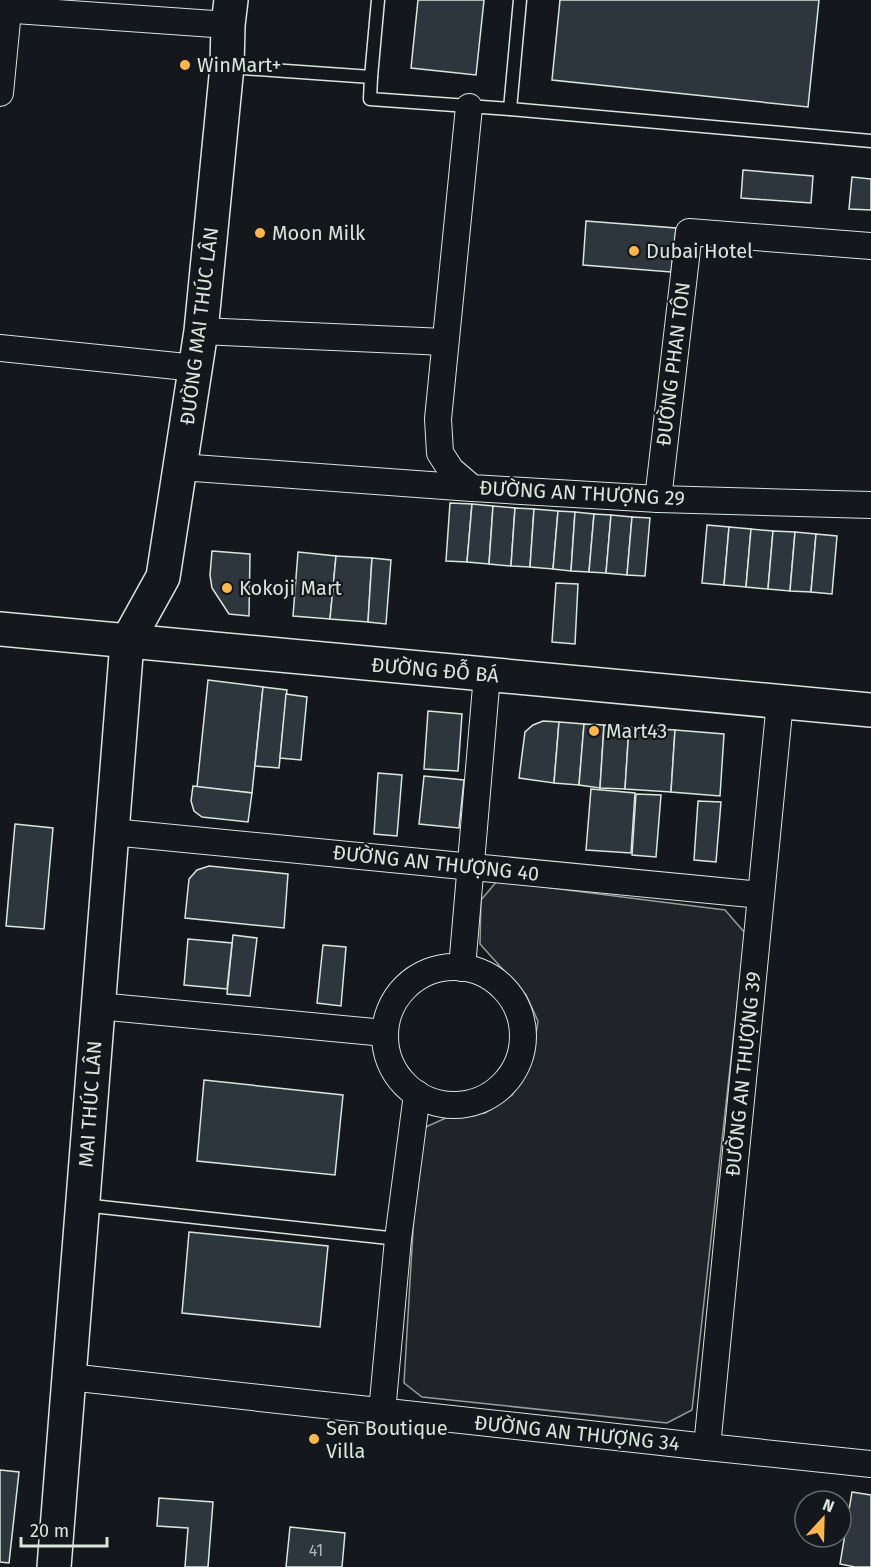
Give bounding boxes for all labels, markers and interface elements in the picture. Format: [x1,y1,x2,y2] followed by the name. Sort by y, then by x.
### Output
[197,53,281,77] place label: WinMart+
[178,58,192,72] marker: WinMart+
[272,221,366,245] place label: Moon Milk
[175,226,223,426] street label: ĐƯỜNG MAI THÚC LÂN
[253,226,267,240] marker: Moon Milk
[646,239,753,263] place label: Dubai Hotel
[627,244,641,258] marker: Dubai Hotel
[651,281,695,447] street label: ĐƯỜNG PHAN TÔN
[479,476,685,510] street label: ĐƯỜNG AN THƯỢNG 29
[239,576,343,600] place label: Kokoji Mart
[220,581,234,595] marker: Kokoji Mart
[370,649,501,688] street label: ĐƯỜNG ĐỖ BÁ
[606,719,667,743] place label: Mart43
[587,724,601,738] marker: Mart43
[332,840,540,886] street label: ĐƯỜNG AN THƯỢNG 40
[720,970,766,1178] street label: ĐƯỜNG AN THƯỢNG 39
[74,1040,106,1168] street label: MAI THÚC LÂN
[473,1410,681,1456] street label: ĐƯỜNG AN THƯỢNG 34
[326,1416,448,1463] place label: Sen Boutique Villa
[307,1432,321,1446] marker: Sen Boutique Villa
[793,1489,853,1549] north arrow
[820,1495,837,1516] text: N
[21,1510,106,1548] scale bar
[30,1520,69,1542] text: 20 m
[309,1541,323,1560] house number: 41

